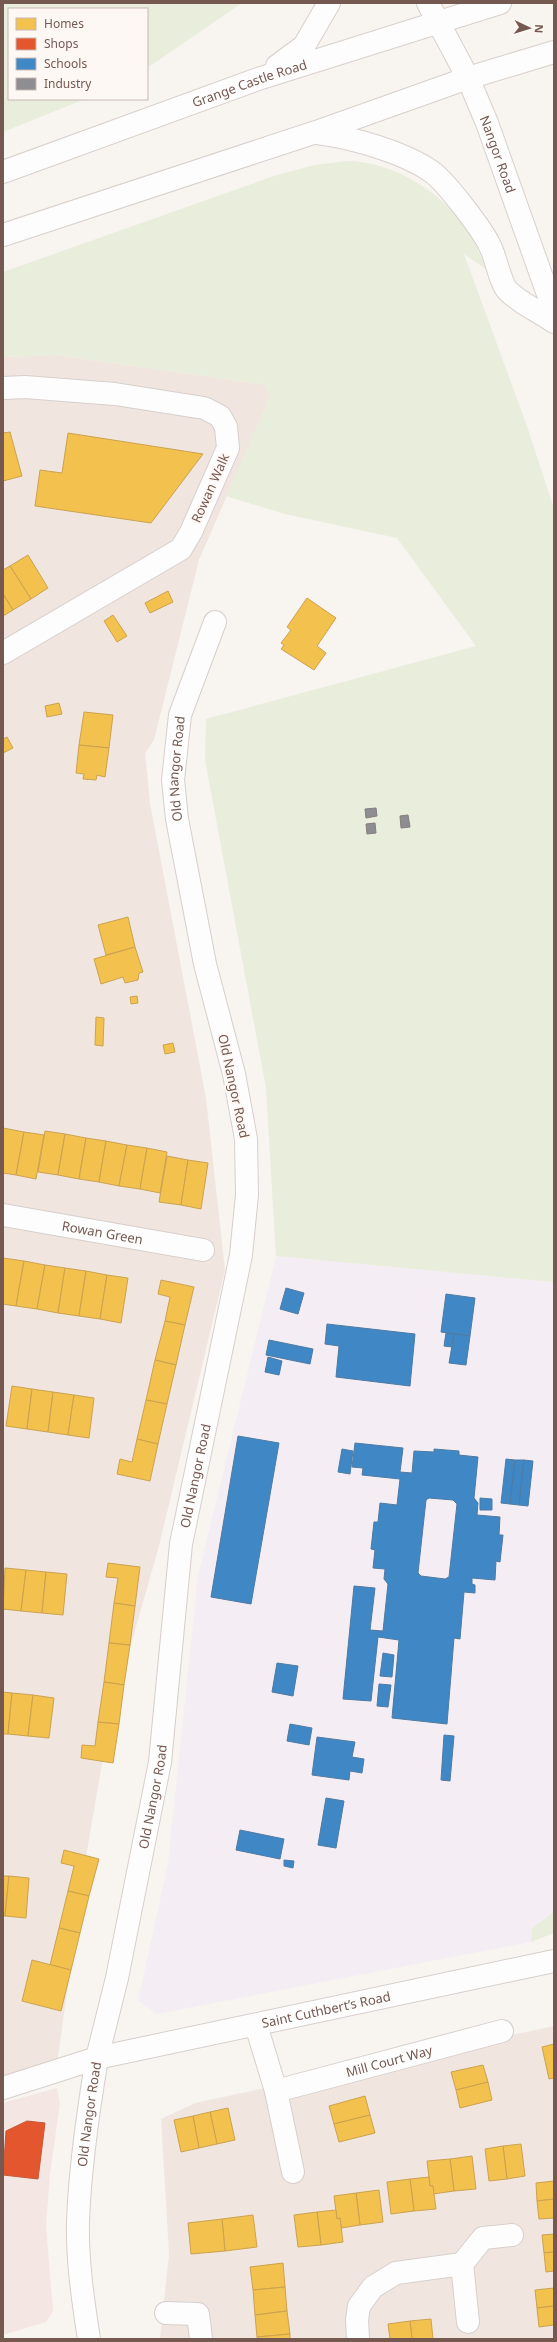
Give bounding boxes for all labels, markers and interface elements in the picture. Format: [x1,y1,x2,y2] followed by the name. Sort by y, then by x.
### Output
[8,8,148,100] legend
[509,8,549,48] north arrow
[44,15,84,32] text: Homes
[532,24,547,34] text: N
[44,35,79,52] text: Shops
[44,55,87,72] text: Schools
[189,55,309,111] street label: Grange Castle Road
[44,75,92,92] text: Industry
[476,113,520,195] street label: Nangor Road
[187,450,233,525] street label: Rowan Walk
[164,715,189,822] street label: Old Nangor Road
[214,1032,254,1140] street label: Old Nangor Road
[61,1216,144,1248] street label: Rowan Green
[176,1422,215,1530] street label: Old Nangor Road
[134,1744,171,1850] street label: Old Nangor Road
[260,1987,392,2032] street label: Saint Cuthbert’s Road
[344,2041,435,2081] street label: Mill Court Way
[73,2060,105,2168] street label: Old Nangor Road

